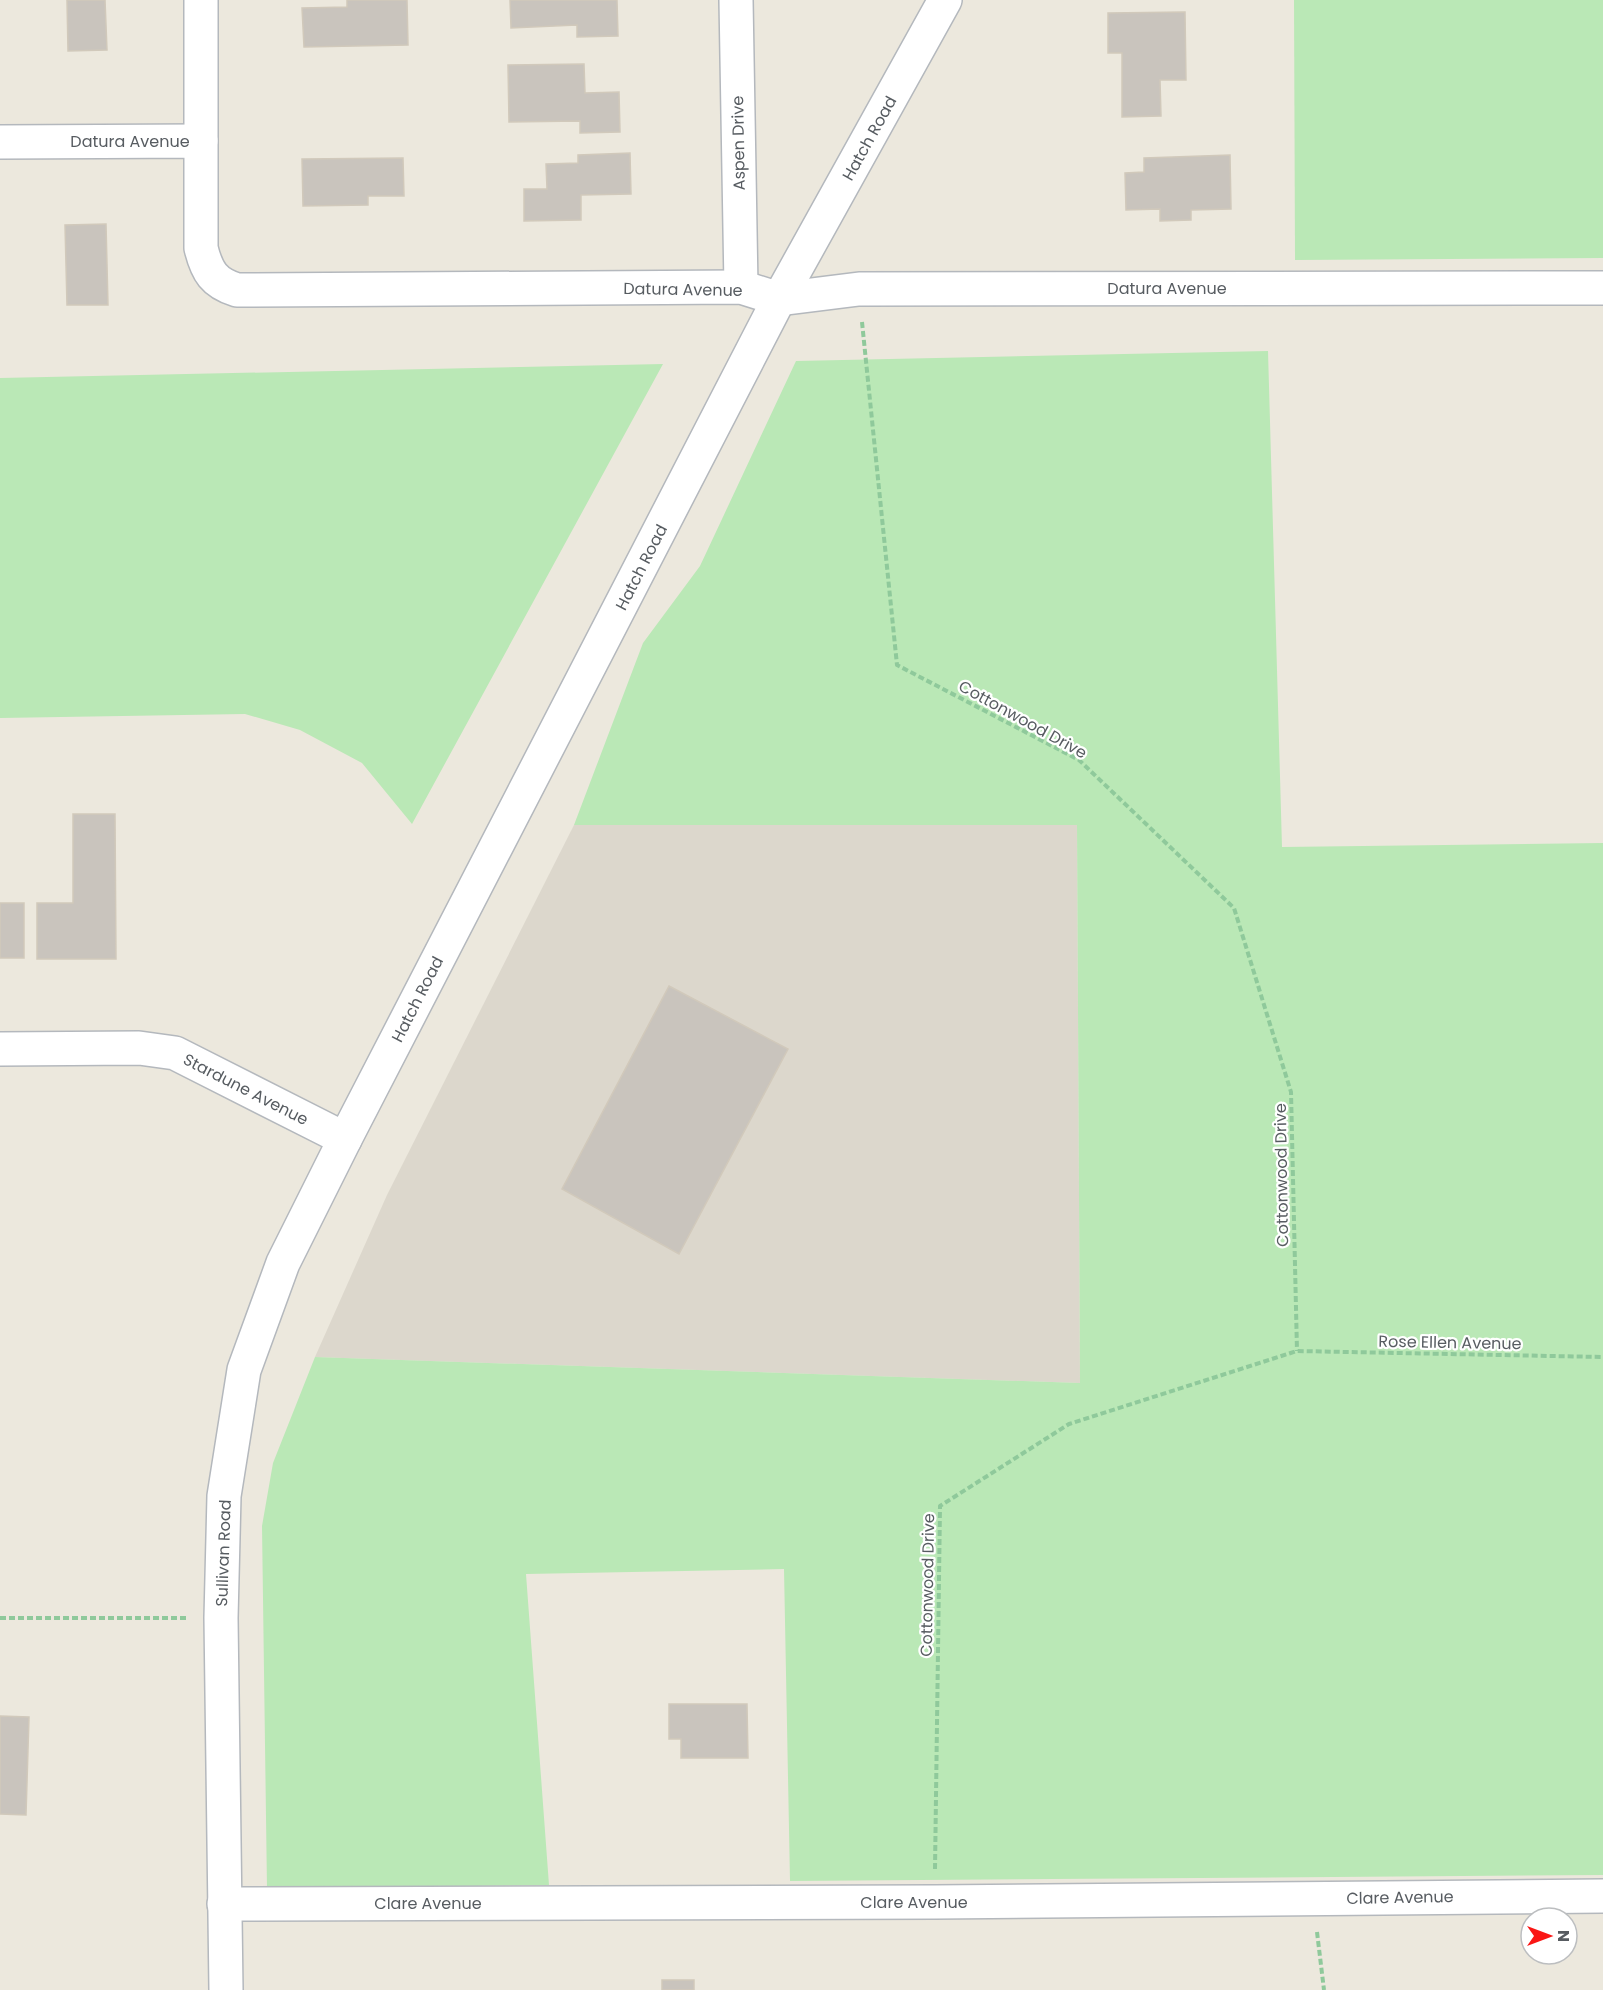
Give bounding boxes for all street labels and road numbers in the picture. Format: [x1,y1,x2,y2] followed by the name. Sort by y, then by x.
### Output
[837,92,902,185] street label: Hatch Road
[726,95,751,190] street label: Aspen Drive
[70,130,190,153] street label: Datura Avenue
[623,277,743,302] street label: Datura Avenue
[1107,277,1227,300] street label: Datura Avenue
[610,520,673,614] street label: Hatch Road
[954,675,1091,764] street label: Cottonwood Drive
[386,952,449,1046] street label: Hatch Road
[179,1048,312,1131] street label: Stardune Avenue
[1269,1103,1294,1247] street label: Cottonwood Drive
[1378,1330,1522,1355] street label: Rose Ellen Avenue
[210,1499,237,1607] street label: Sullivan Road
[915,1513,940,1657] street label: Cottonwood Drive
[1346,1885,1454,1910] street label: Clare Avenue
[860,1891,968,1914] street label: Clare Avenue
[374,1892,482,1915] street label: Clare Avenue

